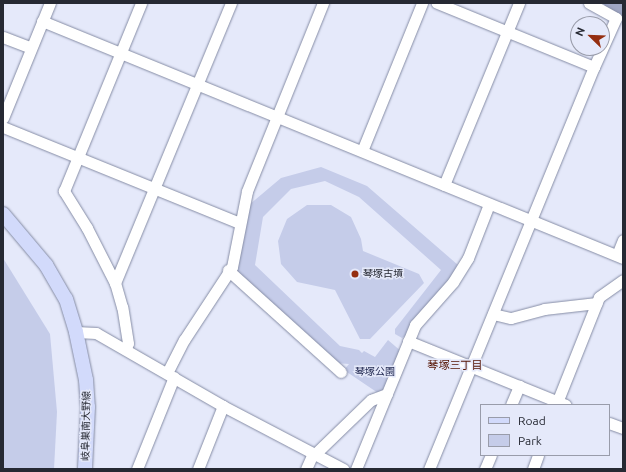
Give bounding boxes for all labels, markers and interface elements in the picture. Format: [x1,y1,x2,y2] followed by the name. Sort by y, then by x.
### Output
[570,16,610,56] north arrow
[573,26,587,38] text: N
[363,268,403,280] place label: 琴塚古墳
[350,269,360,279] marker: 琴塚古墳
[428,358,482,372] district label: 琴塚三丁目
[355,366,395,378] park label: 琴塚公園
[79,391,93,461] street label: 岐阜巣南大野線
[480,404,610,456] legend
[518,414,546,427] text: Road
[518,434,542,447] text: Park

